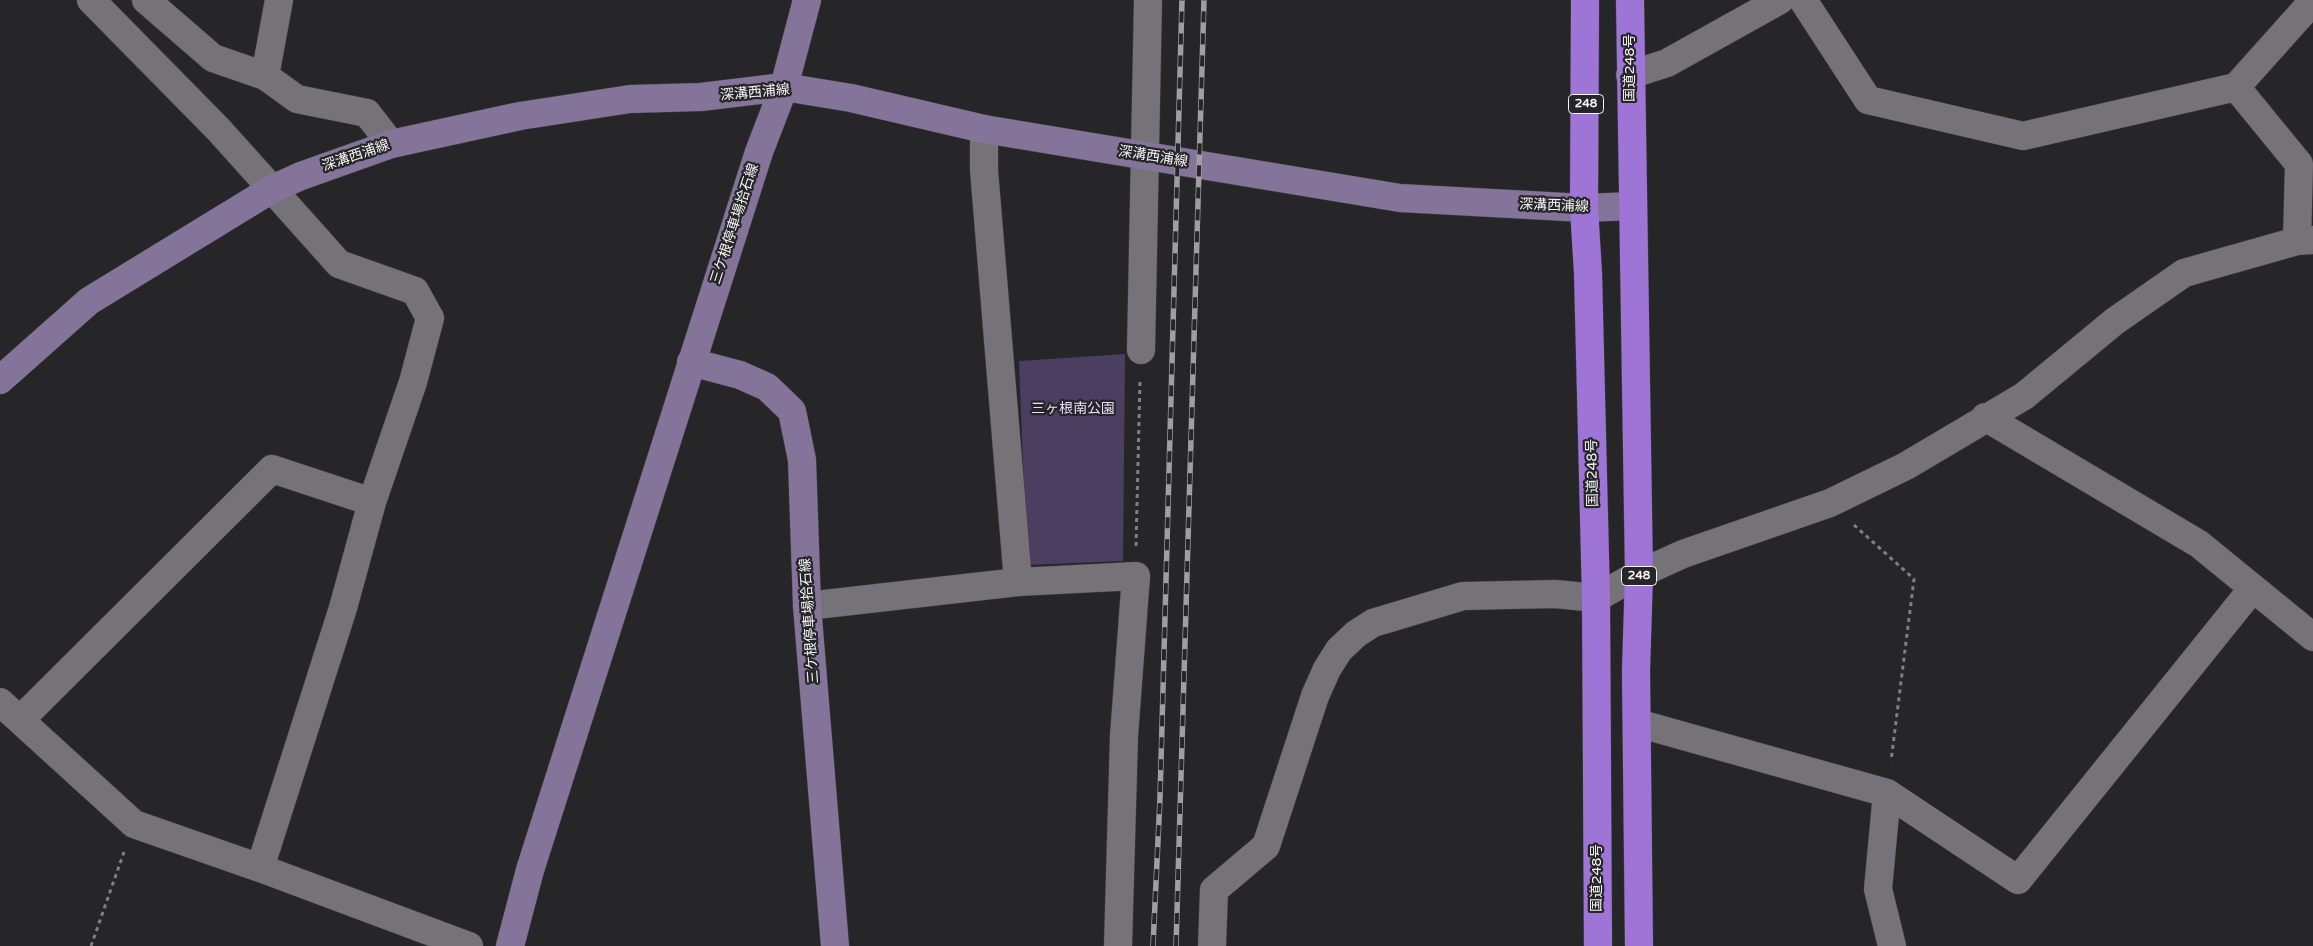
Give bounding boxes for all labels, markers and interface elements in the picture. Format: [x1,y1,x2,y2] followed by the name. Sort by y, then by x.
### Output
[1622,34,1638,102] street label: 国道248号
[719,82,791,104] street label: 深溝西浦線
[1568,95,1604,114] road number: 248
[320,137,392,175] street label: 深溝西浦線
[1117,143,1189,171] street label: 深溝西浦線
[708,161,762,287] street label: 三ケ根停車場拾石線
[1519,196,1589,216] street label: 深溝西浦線
[1031,401,1115,417] park label: 三ヶ根南公園
[1584,439,1602,507] street label: 国道248号
[797,558,823,684] street label: 三ケ根停車場拾石線
[1622,566,1656,586] road number: 248
[1589,844,1605,912] street label: 国道248号

